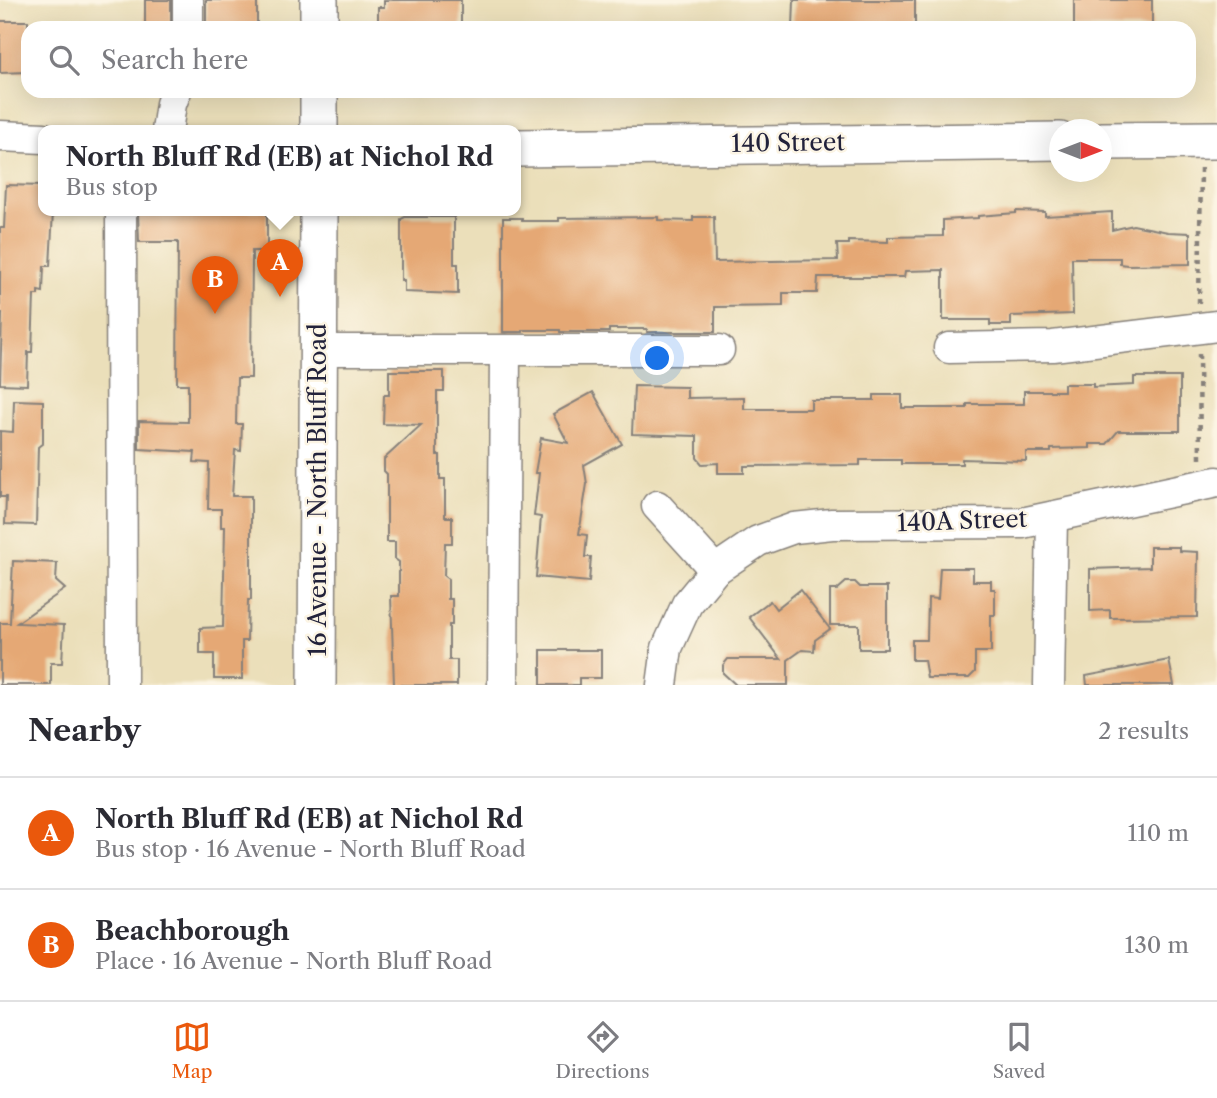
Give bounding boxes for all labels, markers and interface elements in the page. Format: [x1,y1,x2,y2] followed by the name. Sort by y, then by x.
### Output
[21,21,1196,98] search box
[45,41,83,79] icon: search
[101,44,248,76] text: Search here
[1049,119,1112,182] north arrow
[38,125,521,216] popup
[731,127,846,158] street label: 140 Street
[65,141,494,173] text: North Bluff Rd (EB) at Nichol Rd
[65,173,158,201] text: Bus stop
[257,239,303,297] pin: A
[192,256,238,314] pin: B
[303,323,332,657] street label: 16 Avenue - North Bluff Road
[640,341,674,375] your location
[896,504,1028,537] street label: 140A Street
[28,712,141,749] text: Nearby
[1098,717,1189,745] text: 2 results
[95,803,523,835] text: North Bluff Rd (EB) at Nichol Rd
[42,819,60,847] text: A
[1128,819,1189,847] text: 110 m
[95,835,526,863] text: Bus stop · 16 Avenue - North Bluff Road
[95,915,290,947] text: Beachborough
[42,931,60,959] text: B
[1125,931,1189,959] text: 130 m
[95,947,492,975] text: Place · 16 Avenue - North Bluff Road
[172,1018,212,1083] tab: Map
[556,1018,649,1083] tab: Directions
[993,1018,1045,1083] tab: Saved

